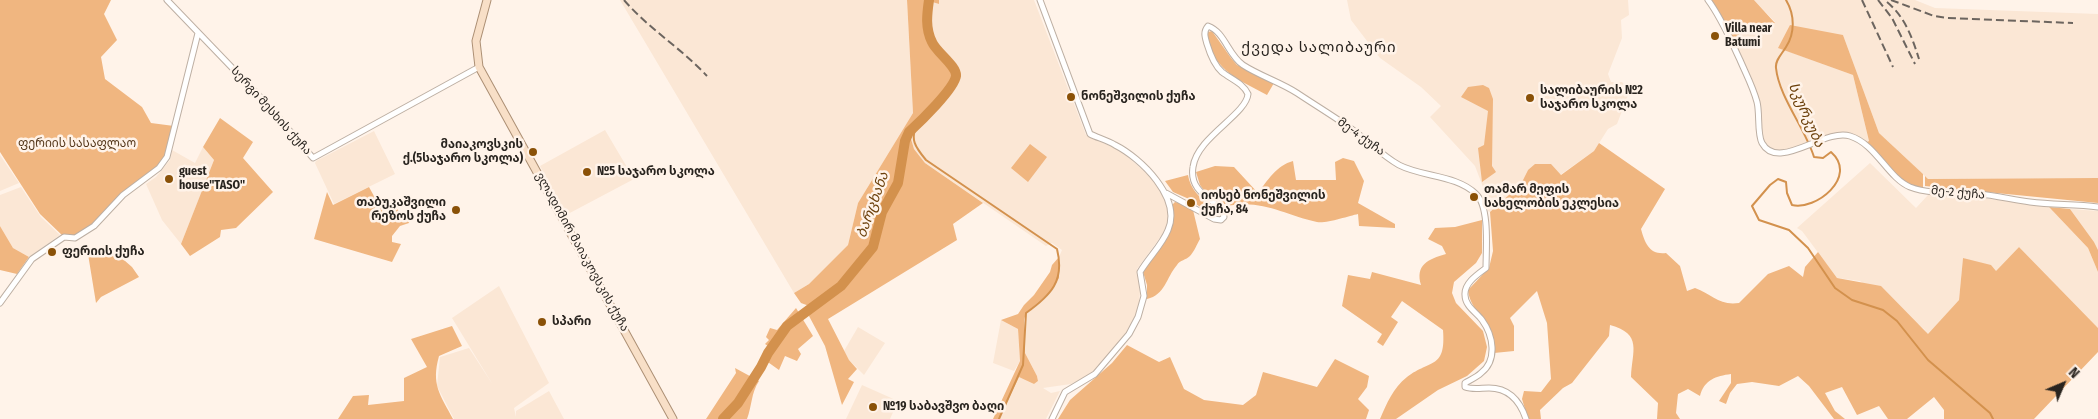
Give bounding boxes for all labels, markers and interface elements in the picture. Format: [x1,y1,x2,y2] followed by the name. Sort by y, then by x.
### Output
[1725,22,1772,50] place label: Villa near Batumi
[1709,30,1721,42] marker: Villa near Batumi
[1239,39,1399,57] district label: ქვედა სალიბაური
[228,64,314,158] street label: სერგი მესხის ქუჩა
[1784,80,1828,150] water label: სკურკუბა
[1540,84,1643,112] place label: სალიბაურის №2 საჯარო სკოლა
[1081,90,1195,104] place label: ნონეშვილის ქუჩა
[1065,91,1077,103] marker: ნონეშვილის ქუჩა
[1524,92,1536,104] marker: სალიბაურის №2 საჯარო სკოლა
[1335,115,1387,159] street label: მე-4 ქუჩა
[18,137,136,151] park label: ფერიის სასაფლაო
[403,138,523,166] place label: მაიაკოვსკის ქ.(5საჯარო სკოლა)
[527,146,539,158] marker: მაიაკოვსკის ქ.(5საჯარო სკოლა)
[179,165,245,193] place label: guest house"TASO"
[597,165,715,179] place label: №5 საჯარო სკოლა
[581,166,593,178] marker: №5 საჯარო სკოლა
[532,170,632,334] street label: ვლადიმირ მაიაკოვსკის ქუჩა
[853,170,893,240] water label: ბარცხანა
[163,173,175,185] marker: guest house"TASO"
[1484,183,1619,211] place label: თამარ მეფის სახელობის ეკლესია
[1931,183,1985,203] street label: მე-2 ქუჩა
[1201,189,1326,217] place label: იოსებ ნონეშვილის ქუჩა, 84
[1468,191,1480,203] marker: თამარ მეფის სახელობის ეკლესია
[356,196,446,224] place label: თაბუკაშვილი რეზოს ქუჩა
[1185,197,1197,209] marker: იოსებ ნონეშვილის ქუჩა, 84
[450,204,462,216] marker: თაბუკაშვილი რეზოს ქუჩა
[62,245,144,259] place label: ფერიის ქუჩა
[46,246,58,258] marker: ფერიის ქუჩა
[552,315,591,329] place label: სპარი
[536,316,548,328] marker: სპარი
[2038,359,2088,409] north arrow
[2065,364,2083,382] text: N
[883,400,1004,414] place label: №19 საბავშვო ბაღი
[867,401,879,413] marker: №19 საბავშვო ბაღი

